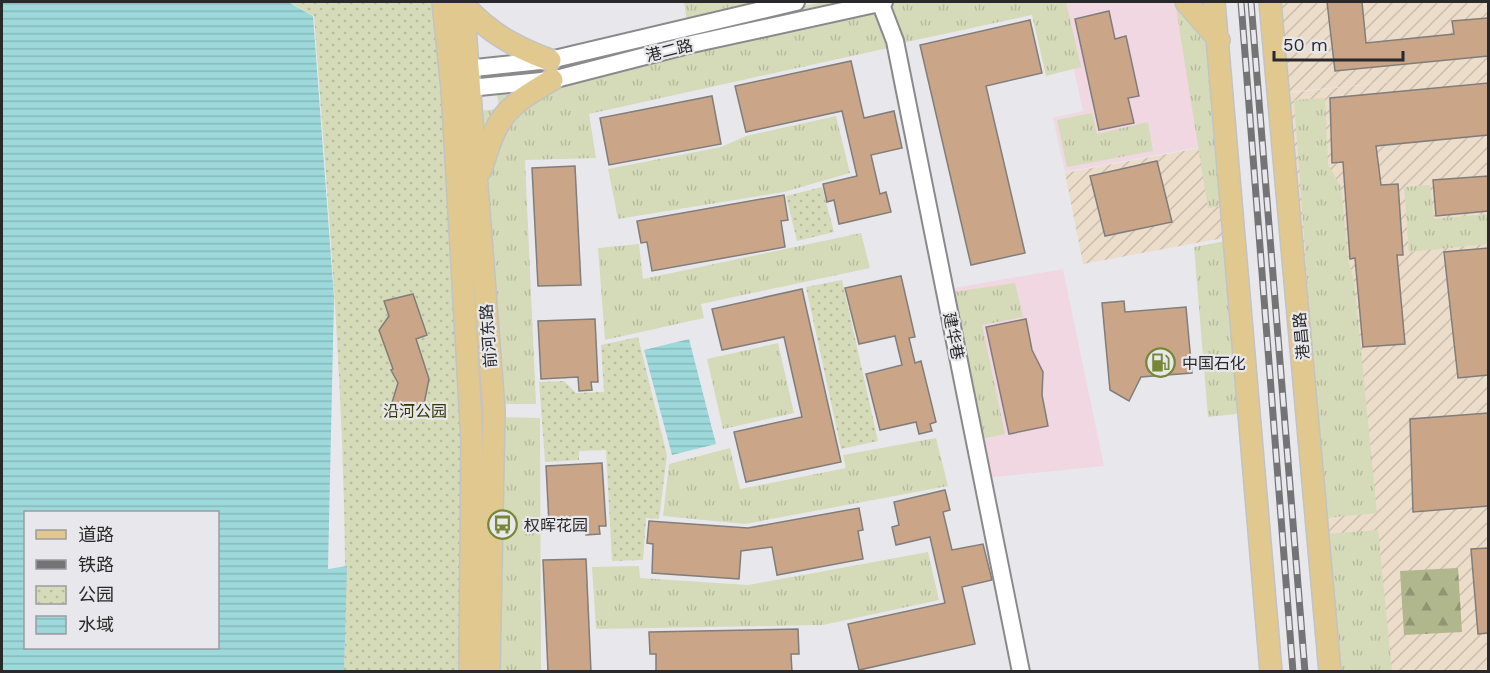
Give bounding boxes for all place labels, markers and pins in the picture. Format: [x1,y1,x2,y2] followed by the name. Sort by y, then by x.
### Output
[1145,347,1177,379] fuel station icon: 中国石化
[1182,354,1246,373] place label: 中国石化
[487,509,519,541] bus stop icon: 权晖花园
[524,516,588,535] place label: 权晖花园

